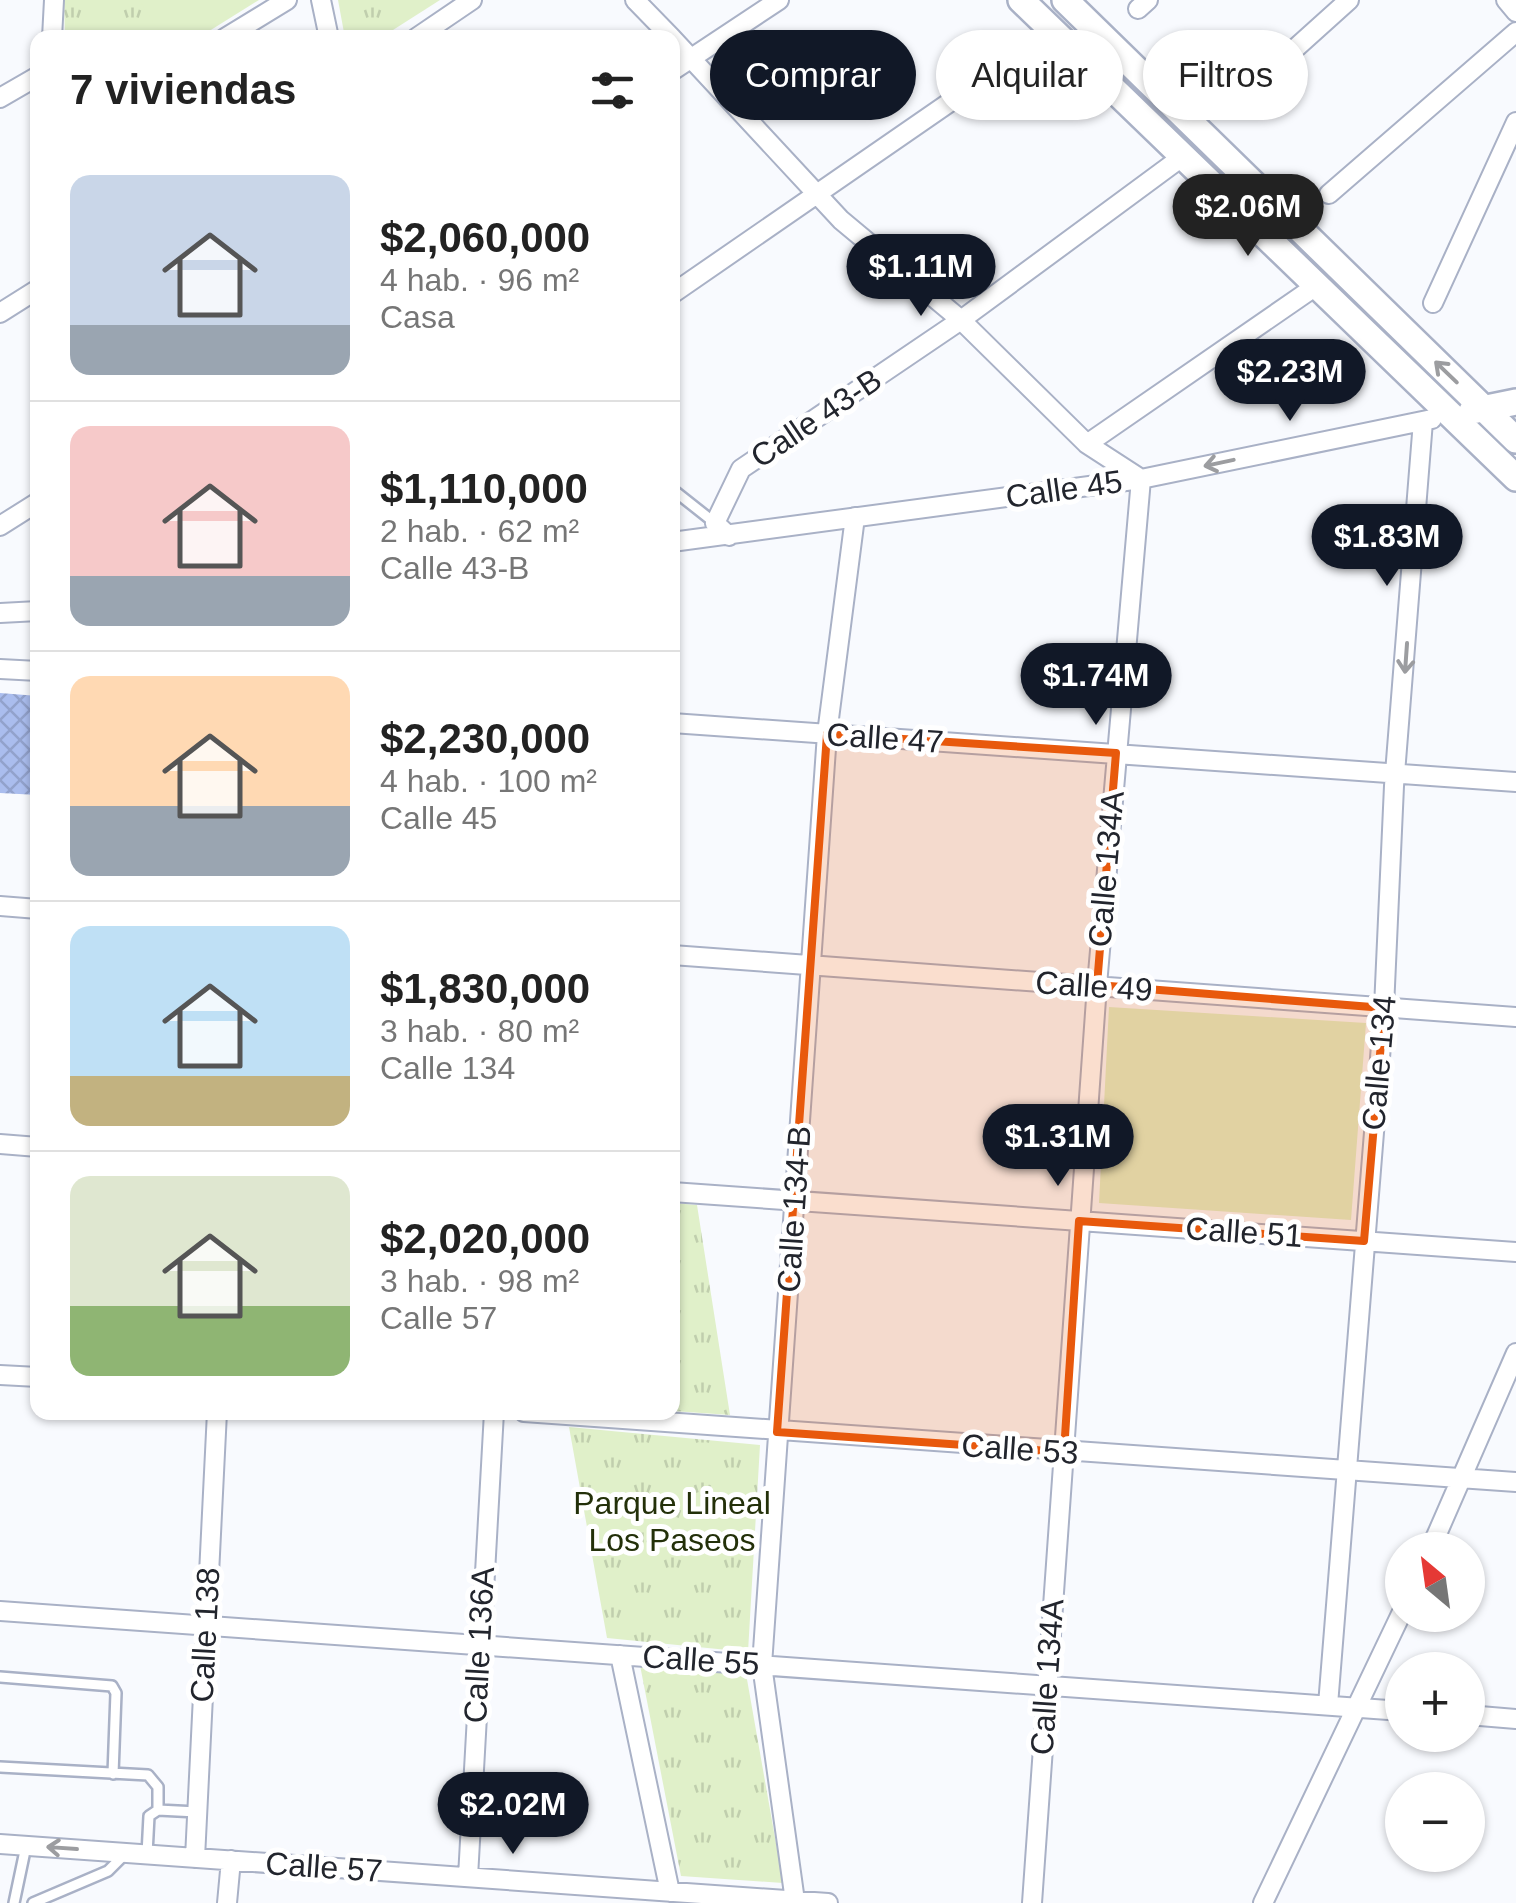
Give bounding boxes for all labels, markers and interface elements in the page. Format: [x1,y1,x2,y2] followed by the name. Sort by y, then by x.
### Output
[710,30,916,120] chip: Comprar
[936,30,1123,120] chip: Alquilar
[1143,30,1308,120] chip: Filtros
[585,63,640,118] icon: filters
[70,66,296,113] text: 7 viviendas
[1167,174,1329,259] pin: $2.06M
[1195,188,1301,224] text: $2.06M
[380,214,590,261] text: $2,060,000
[150,215,270,335] icon: home
[840,234,1002,319] pin: $1.11M
[869,248,973,284] text: $1.11M
[380,262,579,298] text: 4 hab. · 96 m²
[380,299,455,335] text: Casa
[1209,339,1371,424] pin: $2.23M
[1237,353,1343,389] text: $2.23M
[744,361,888,475] street label: Calle 43-B
[1435,361,1459,385] one-way arrow
[1204,454,1236,473] one-way arrow
[1003,463,1125,515] street label: Calle 45
[380,465,588,512] text: $1,110,000
[150,466,270,586] icon: home
[1306,504,1468,589] pin: $1.83M
[380,513,579,549] text: 2 hab. · 62 m²
[1334,518,1440,554] text: $1.83M
[380,550,529,586] text: Calle 43-B
[1396,641,1415,673] one-way arrow
[1015,643,1177,728] pin: $1.74M
[1043,657,1149,693] text: $1.74M
[380,715,590,762] text: $2,230,000
[150,716,270,836] icon: home
[825,716,945,760] street label: Calle 47
[380,763,597,799] text: 4 hab. · 100 m²
[1081,789,1131,949] street label: Calle 134A
[380,800,497,836] text: Calle 45
[1034,964,1154,1008] street label: Calle 49
[380,965,590,1012] text: $1,830,000
[150,966,270,1086] icon: home
[1355,994,1403,1132] street label: Calle 134
[380,1013,579,1049] text: 3 hab. · 80 m²
[380,1050,515,1086] text: Calle 134
[977,1104,1139,1189] pin: $1.31M
[1005,1118,1111,1154] text: $1.31M
[770,1124,818,1294] street label: Calle 134-B
[1184,1210,1304,1254] street label: Calle 51
[380,1215,590,1262] text: $2,020,000
[150,1216,270,1336] icon: home
[380,1263,579,1299] text: 3 hab. · 98 m²
[380,1300,497,1336] text: Calle 57
[960,1427,1080,1471] street label: Calle 53
[573,1485,771,1558] park label: Parque Lineal Los Paseos
[1385,1532,1485,1632] north arrow
[1385,1532,1485,1872] map controls
[457,1565,501,1724] street label: Calle 136A
[183,1567,227,1703] street label: Calle 138
[1024,1597,1070,1756] street label: Calle 134A
[641,1638,761,1682] street label: Calle 55
[1385,1652,1485,1752] button: +
[432,1772,594,1857] pin: $2.02M
[1385,1772,1485,1872] button: −
[460,1786,566,1822] text: $2.02M
[47,1839,79,1858] one-way arrow
[264,1845,384,1889] street label: Calle 57

